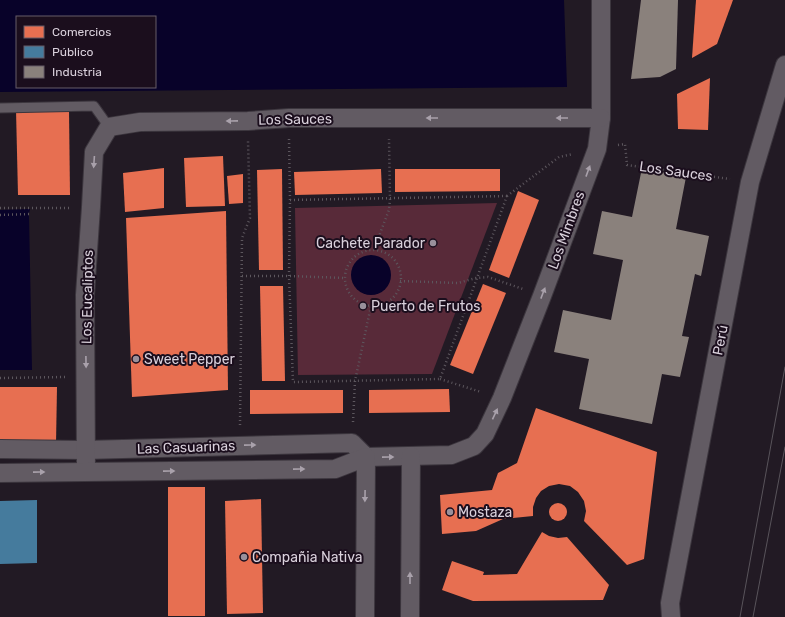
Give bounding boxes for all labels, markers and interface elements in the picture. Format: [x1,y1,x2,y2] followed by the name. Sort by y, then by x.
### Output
[16,16,156,88] legend
[52,25,111,39] text: Comercios
[52,45,94,59] text: Público
[52,65,102,79] text: Industria
[258,110,332,129] street label: Los Sauces
[425,115,438,121] one-way arrow
[555,115,568,121] one-way arrow
[225,118,238,124] one-way arrow
[90,156,97,168] one-way arrow
[638,158,714,185] street label: Los Sauces
[586,165,592,177] one-way arrow
[544,189,588,272] street label: Los Mimbres
[316,235,426,252] place label: Cachete Parador
[428,238,438,248] marker: Cachete Parador
[78,250,97,344] street label: Los Eucaliptos
[541,287,547,299] one-way arrow
[371,298,481,315] place label: Puerto de Frutos
[358,301,368,311] marker: Puerto de Frutos
[709,324,732,357] street label: Perú
[144,351,236,368] place label: Sweet Pepper
[131,354,141,364] marker: Sweet Pepper
[82,356,89,368] one-way arrow
[491,408,498,420] one-way arrow
[136,437,236,458] street label: Las Casuarinas
[244,442,257,448] one-way arrow
[382,454,395,460] one-way arrow
[293,466,306,472] one-way arrow
[163,468,176,474] one-way arrow
[33,469,45,476] one-way arrow
[362,490,368,503] one-way arrow
[458,504,512,521] place label: Mostaza
[445,507,455,517] marker: Mostaza
[252,549,362,566] place label: Compañia Nativa
[239,552,249,562] marker: Compañia Nativa
[407,571,413,584] one-way arrow

